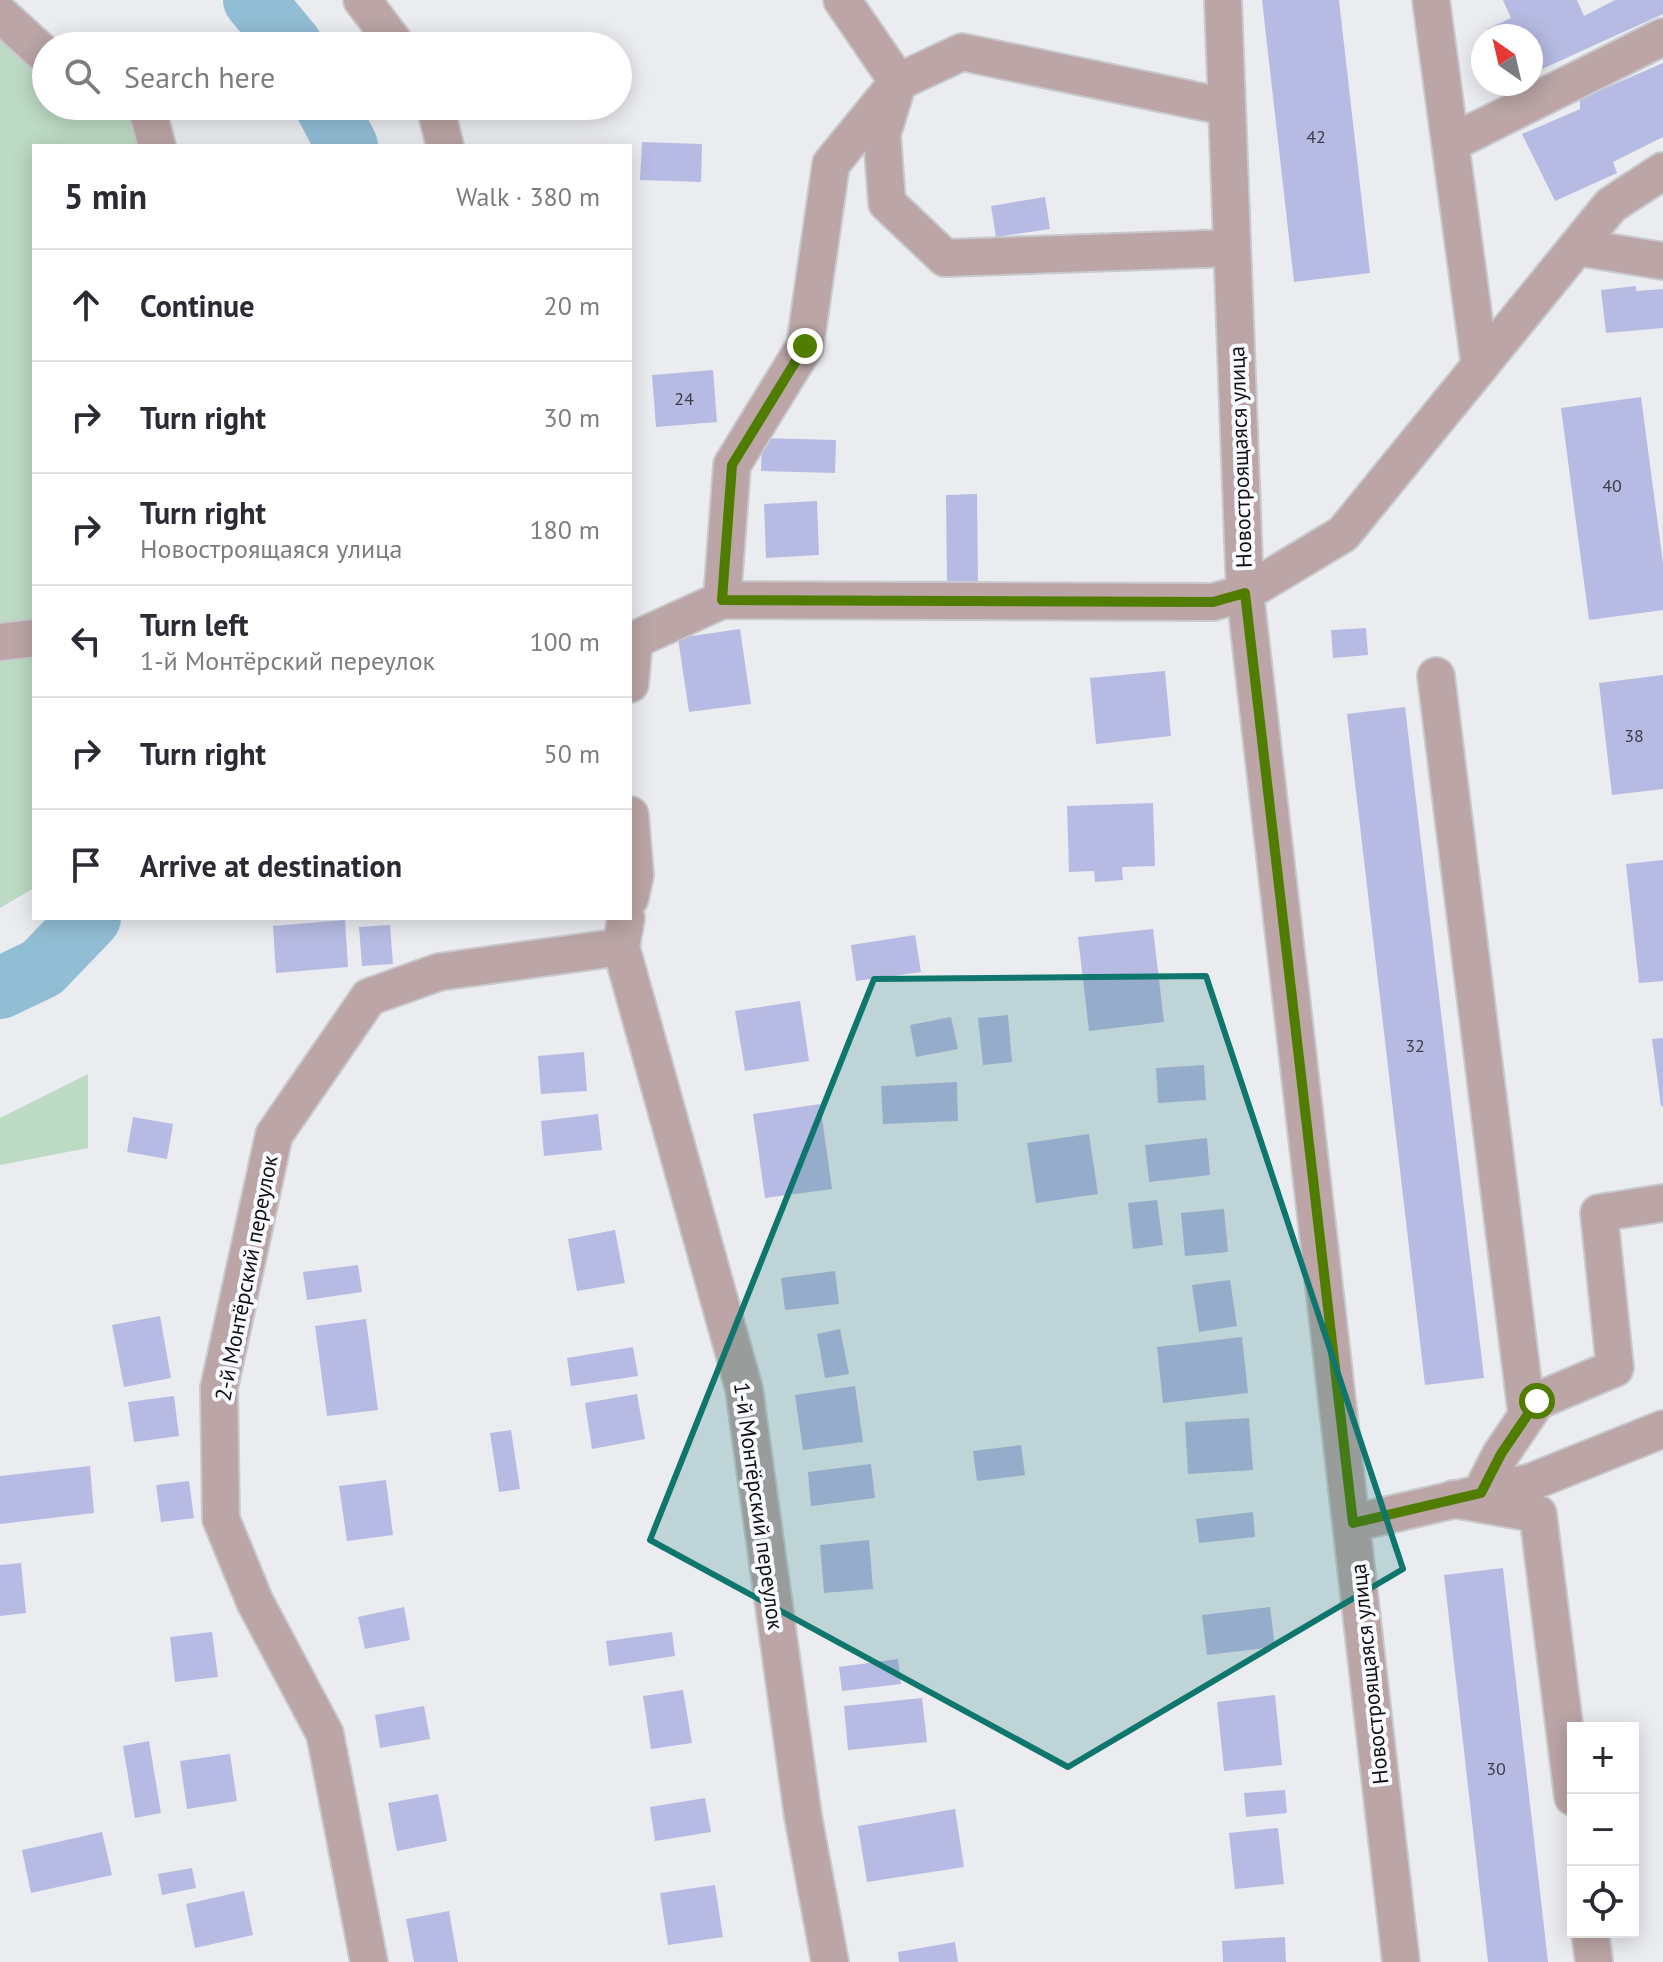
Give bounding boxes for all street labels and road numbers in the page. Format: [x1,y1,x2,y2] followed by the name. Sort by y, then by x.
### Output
[1222,346,1258,568] street label: Новостроящаяся улица
[208,1152,284,1403] street label: 2-й Монтёрский переулок
[728,1380,790,1632] street label: 1-й Монтёрский переулок
[1343,1562,1395,1786] street label: Новостроящаяся улица

